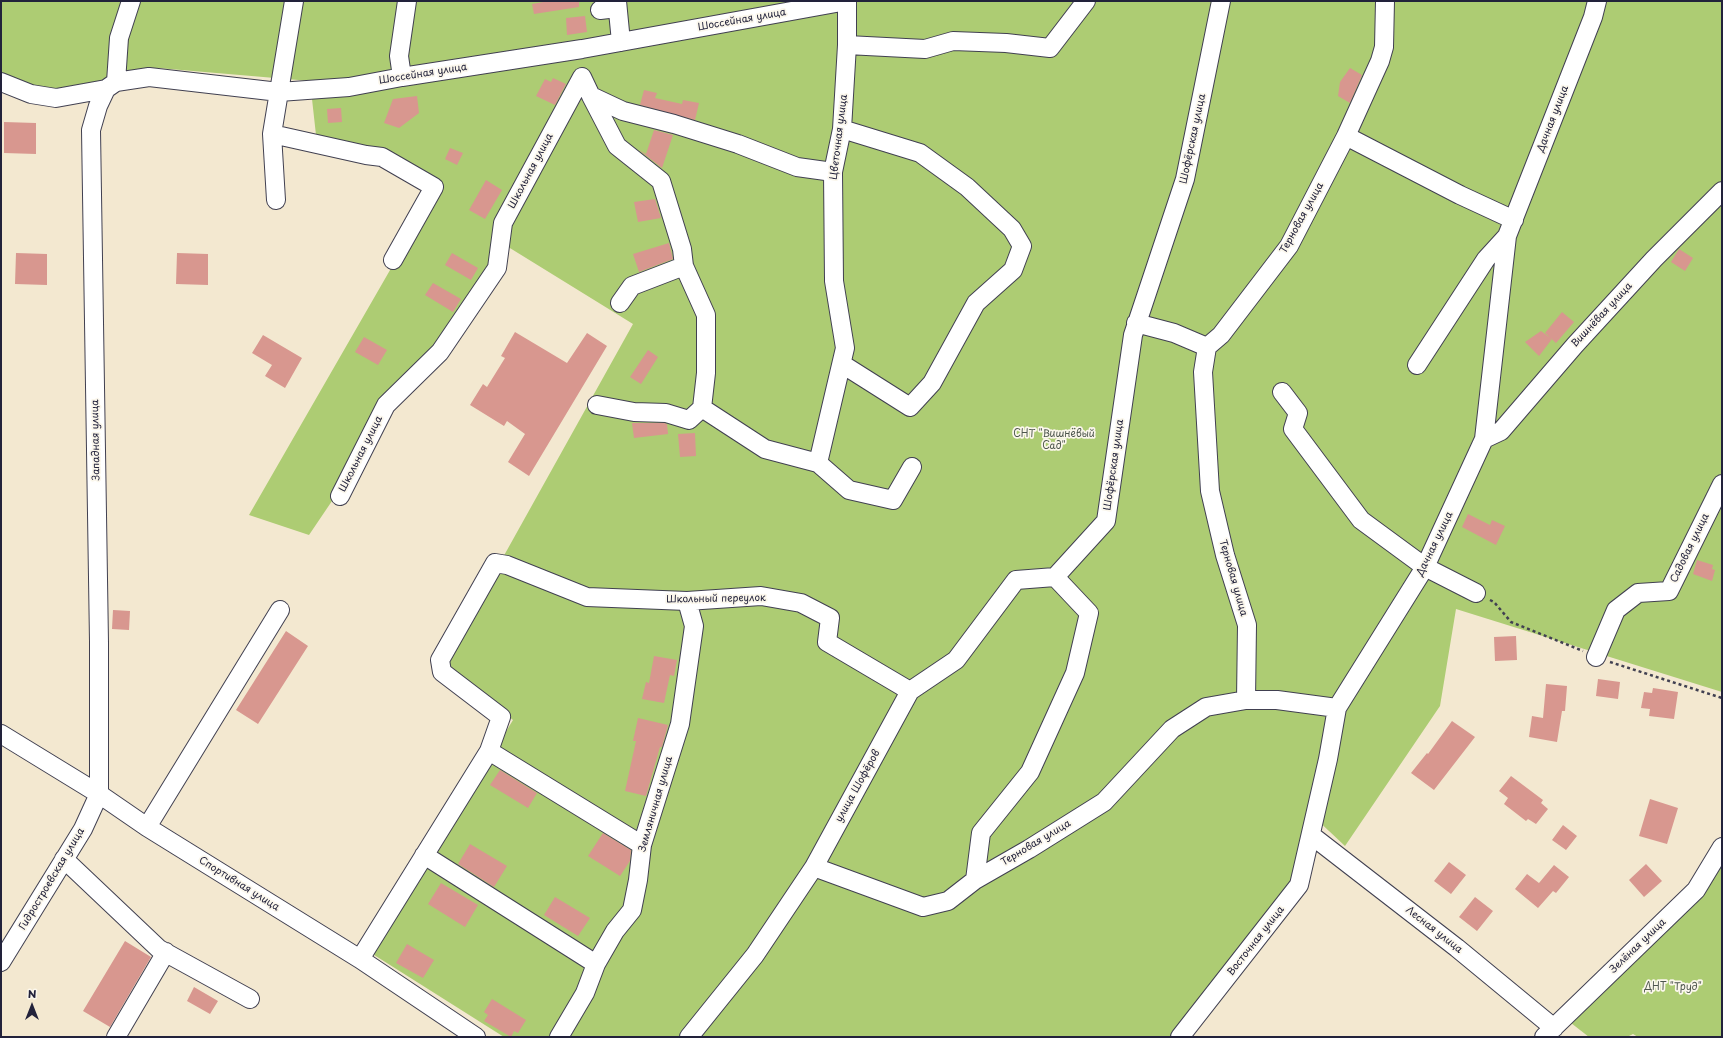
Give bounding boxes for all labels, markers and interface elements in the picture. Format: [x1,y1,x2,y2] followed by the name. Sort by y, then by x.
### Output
[697,6,787,34] street label: Шоссейная улица
[378,61,468,87] street label: Шоссейная улица
[1535,84,1571,154] street label: Дачная улица
[1178,93,1208,185] street label: Шофёрская улица
[828,94,850,180] street label: Цветочная улица
[506,131,556,211] street label: Школьная улица
[1278,181,1326,255] street label: Терновая улица
[1569,280,1635,350] street label: Вишнёвая улица
[89,399,103,481] street label: Западная улица
[337,414,385,494] street label: Школьная улица
[1102,419,1126,511] street label: Шофёрская улица
[1013,428,1095,452] park label: СНТ "Вишнёвый Сад"
[1414,510,1456,578] street label: Дачная улица
[1668,511,1712,585] street label: Садовая улица
[1216,538,1250,618] street label: Терновая улица
[666,592,766,606] street label: Школьный переулок
[833,748,883,824] street label: улица Шофёров
[637,755,675,853] street label: Земляничная улица
[999,818,1073,868] street label: Терновая улица
[17,826,87,932] street label: Гидростроевская улица
[197,854,281,914] street label: Спортивная улица
[1225,904,1287,978] street label: Восточная улица
[1403,904,1465,956] street label: Лесная улица
[1608,916,1668,976] street label: Зелёная улица
[1644,981,1702,993] park label: ДНТ "Труд"
[28,985,36,1002] text: N
[12,986,52,1026] north arrow

